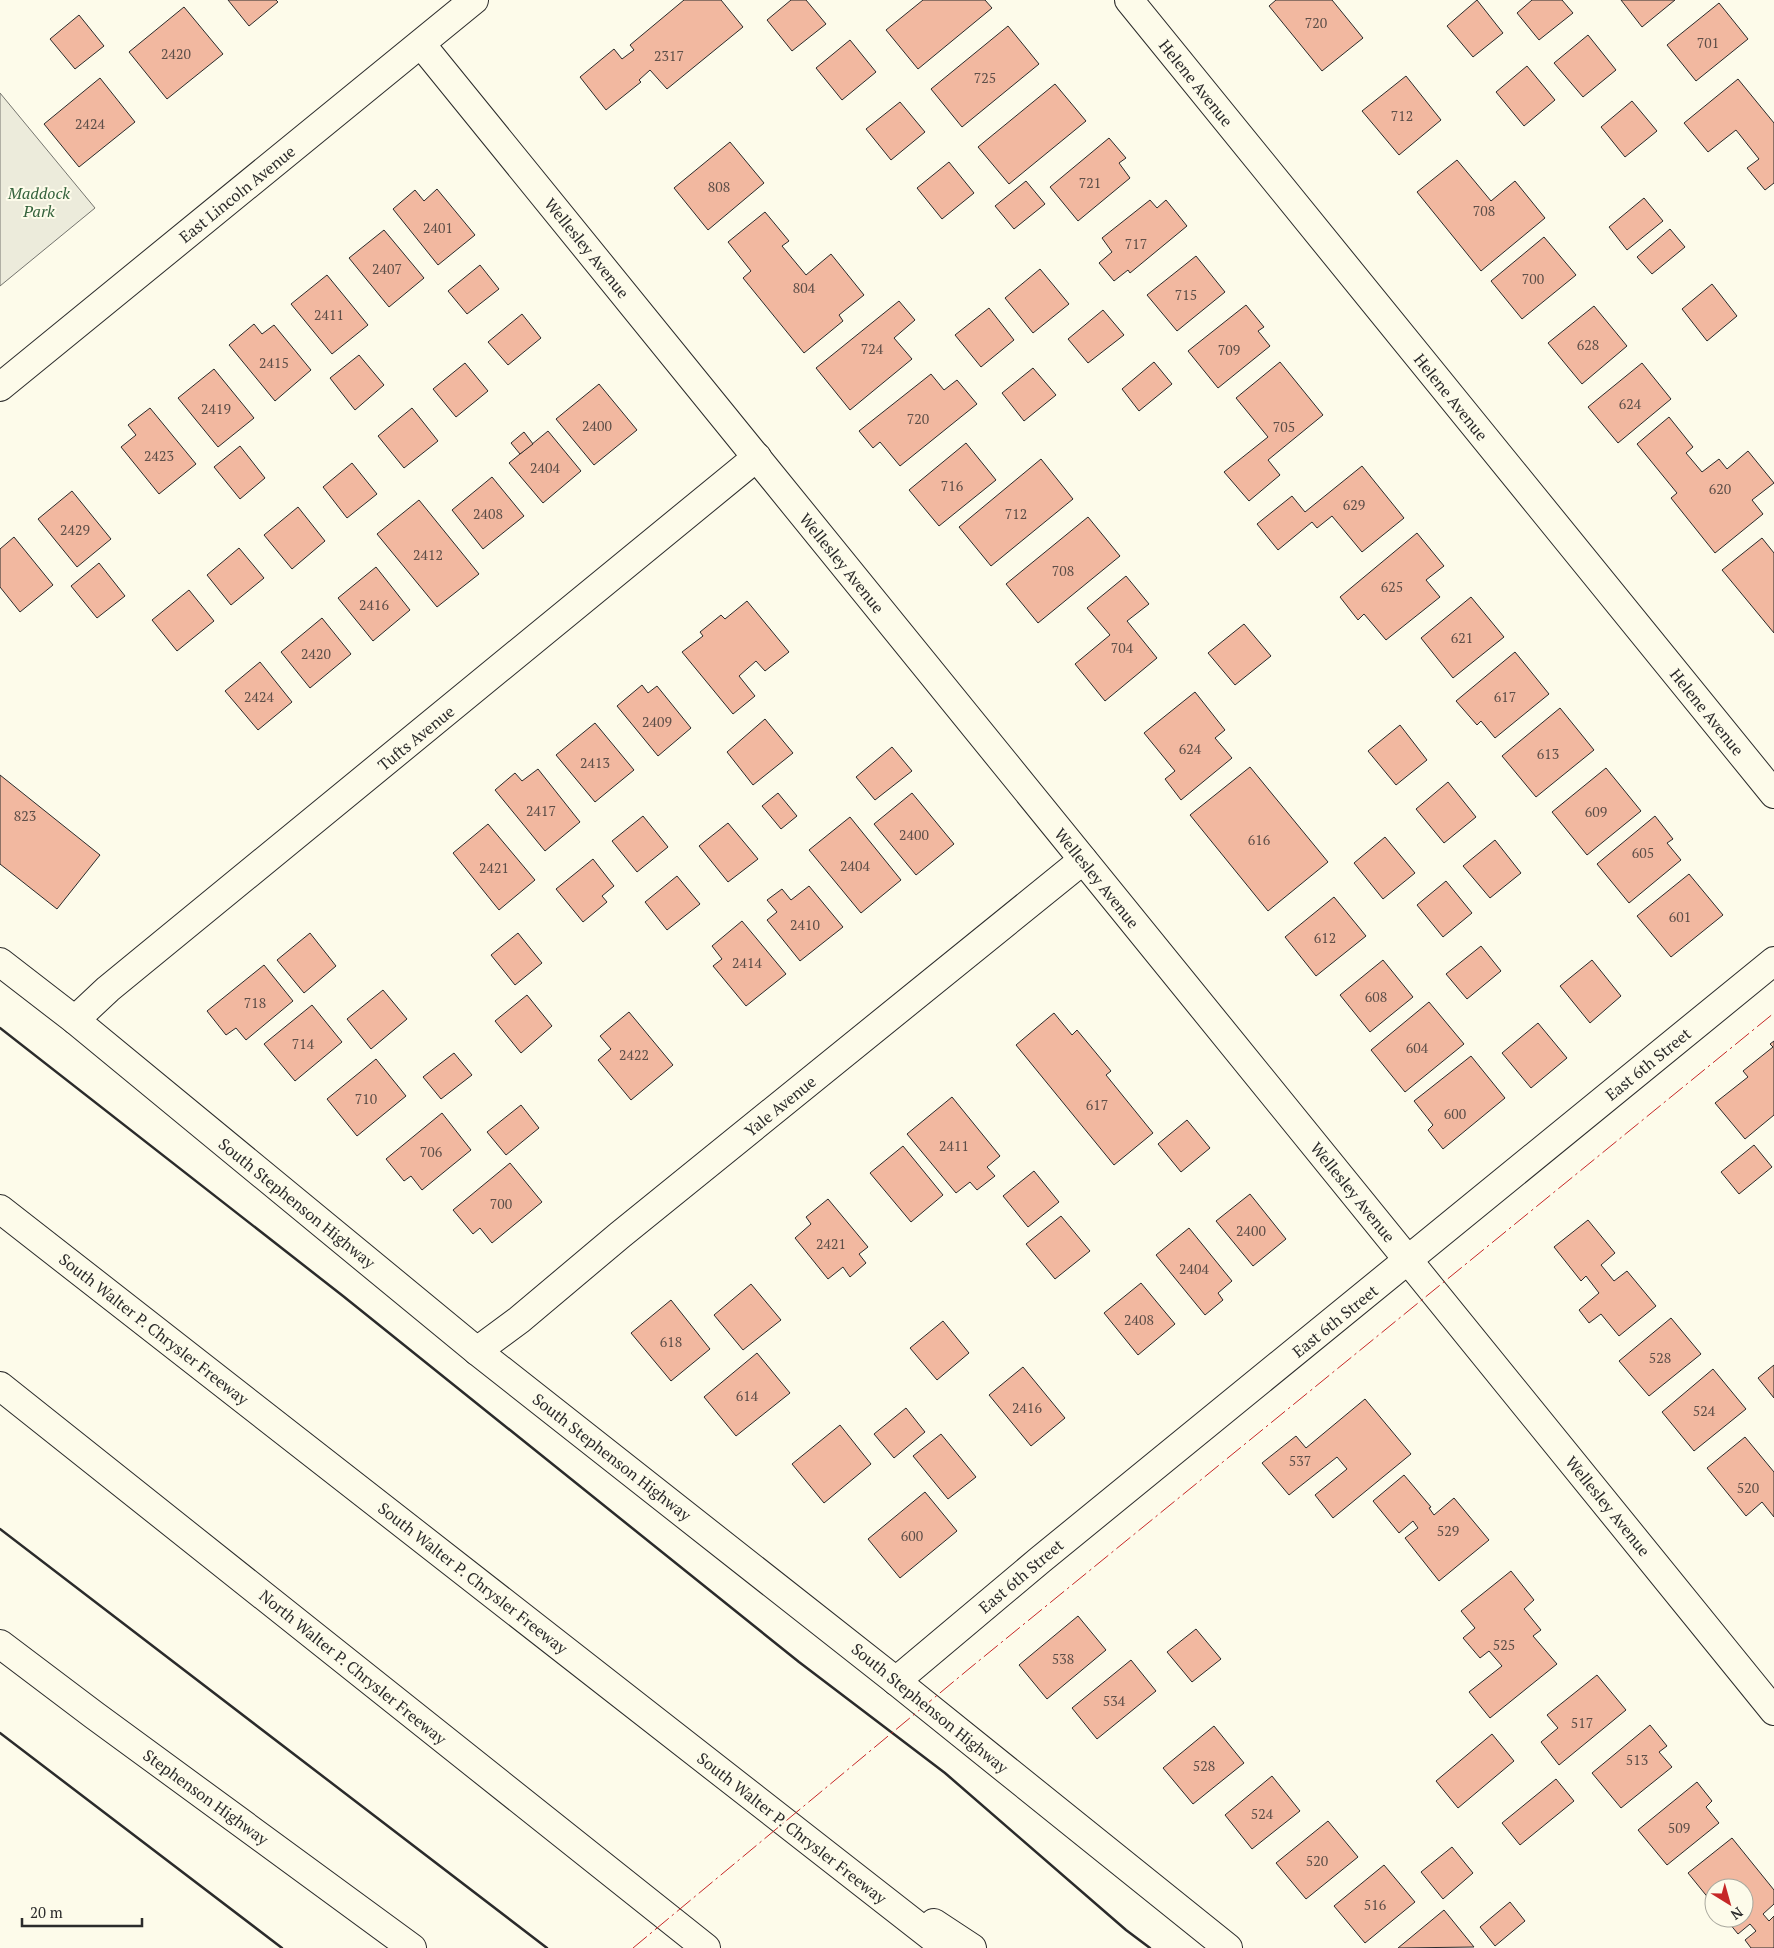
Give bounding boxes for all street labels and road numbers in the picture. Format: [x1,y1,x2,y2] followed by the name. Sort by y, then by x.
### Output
[1154,35,1238,131] street label: Helene Avenue
[174,140,300,248] street label: East Lincoln Avenue
[540,193,634,303] street label: Wellesley Avenue
[1409,349,1493,445] street label: Helene Avenue
[795,508,889,618] street label: Wellesley Avenue
[1665,664,1749,760] street label: Helene Avenue
[373,700,459,776] street label: Tufts Avenue
[1050,823,1144,933] street label: Wellesley Avenue
[1600,1023,1696,1105] street label: East 6th Street
[740,1070,820,1142] street label: Yale Avenue
[214,1133,381,1274] street label: South Stephenson Highway
[1306,1137,1400,1247] street label: Wellesley Avenue
[55,1248,254,1410] street label: South Walter P. Chrysler Freeway
[1287,1280,1383,1362] street label: East 6th Street
[528,1388,697,1526] street label: South Stephenson Highway
[1561,1451,1655,1561] street label: Wellesley Avenue
[374,1497,573,1659] street label: South Walter P. Chrysler Freeway
[974,1534,1068,1618] street label: East 6th Street
[255,1585,452,1750] street label: North Walter P. Chrysler Freeway
[847,1638,1014,1779] street label: South Stephenson Highway
[139,1744,274,1850] street label: Stephenson Highway
[693,1747,892,1909] street label: South Walter P. Chrysler Freeway

